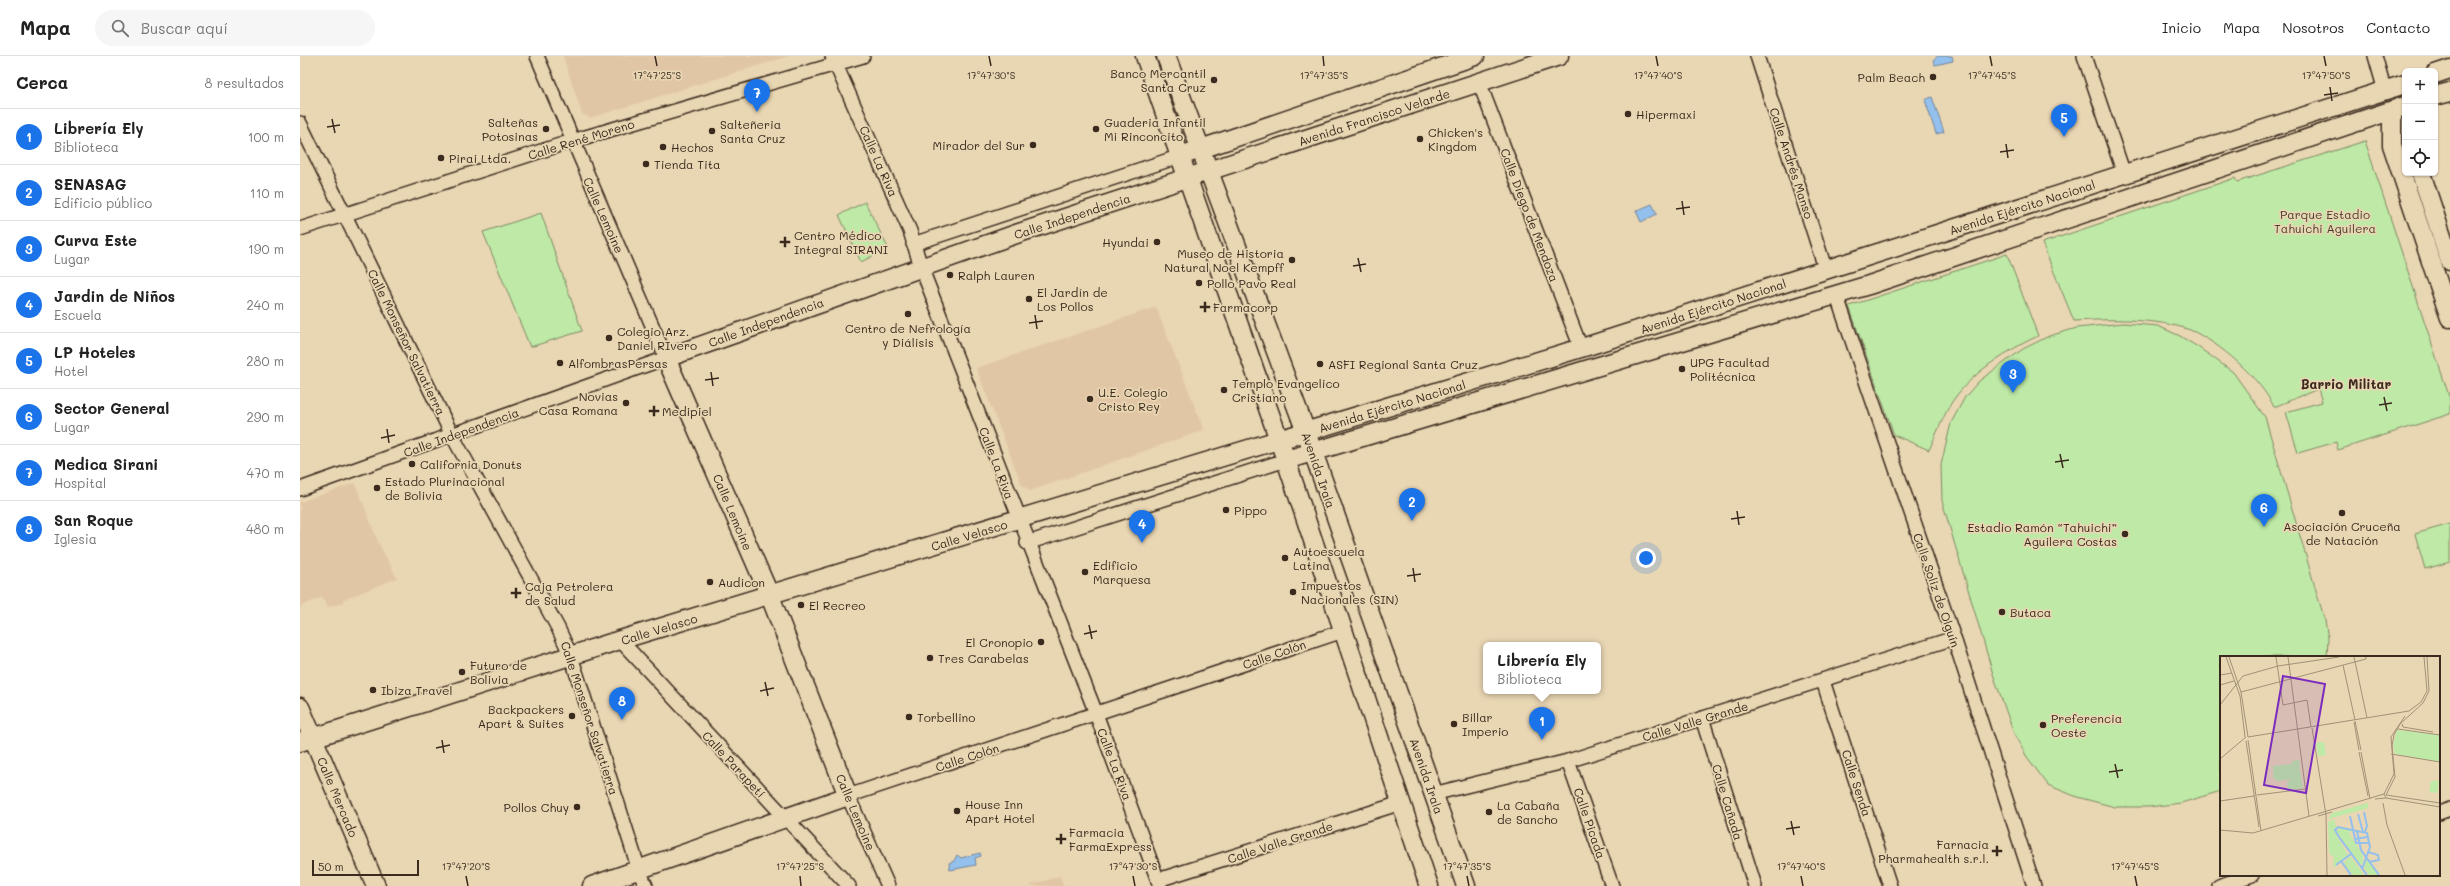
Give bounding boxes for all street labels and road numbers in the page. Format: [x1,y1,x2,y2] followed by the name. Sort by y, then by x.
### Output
[1296,85,1452,149] street label: Avenida Francisco Velarde
[1766,105,1818,221] street label: Calle Andrés Manso
[526,115,636,163] street label: Calle René Moreno
[856,123,902,199] street label: Calle La Riva
[1497,146,1563,284] street label: Calle Diego de Mendoza
[580,175,628,255] street label: Calle Lemoine
[1947,176,2097,238] street label: Avenida Ejército Nacional
[1012,190,1132,242] street label: Calle Independencia
[365,266,449,418] street label: Calle Monseñor Salvatierra
[1638,275,1788,337] street label: Avenida Ejército Nacional
[706,294,826,350] street label: Calle Independencia
[1317,376,1467,436] street label: Avenida Ejército Nacional
[401,404,521,460] street label: Calle Independencia
[976,425,1018,501] street label: Calle La Riva
[1299,430,1339,510] street label: Avenida Irala
[710,471,756,553] street label: Calle Lemoine
[929,516,1009,554] street label: Calle Velasco
[1910,531,1964,649] street label: Calle Soliz de Olguín
[619,610,699,648] street label: Calle Velasco
[1240,636,1308,672] street label: Calle Colón
[558,639,622,797] street label: Calle Monseñor Salvatierra
[1640,697,1750,745] street label: Calle Valle Grande
[1094,726,1136,802] street label: Calle La Riva
[699,727,769,801] street label: Calle Parapetí
[1407,736,1447,816] street label: Avenida Irala
[933,739,1001,775] street label: Calle Colón
[1839,748,1875,818] street label: Calle Senda
[314,754,362,840] street label: Calle Mercado
[1709,762,1747,842] street label: Calle Cañada
[833,771,879,853] street label: Calle Lemoine
[1570,785,1610,861] street label: Calle Picada
[1225,817,1335,867] street label: Calle Valle Grande

